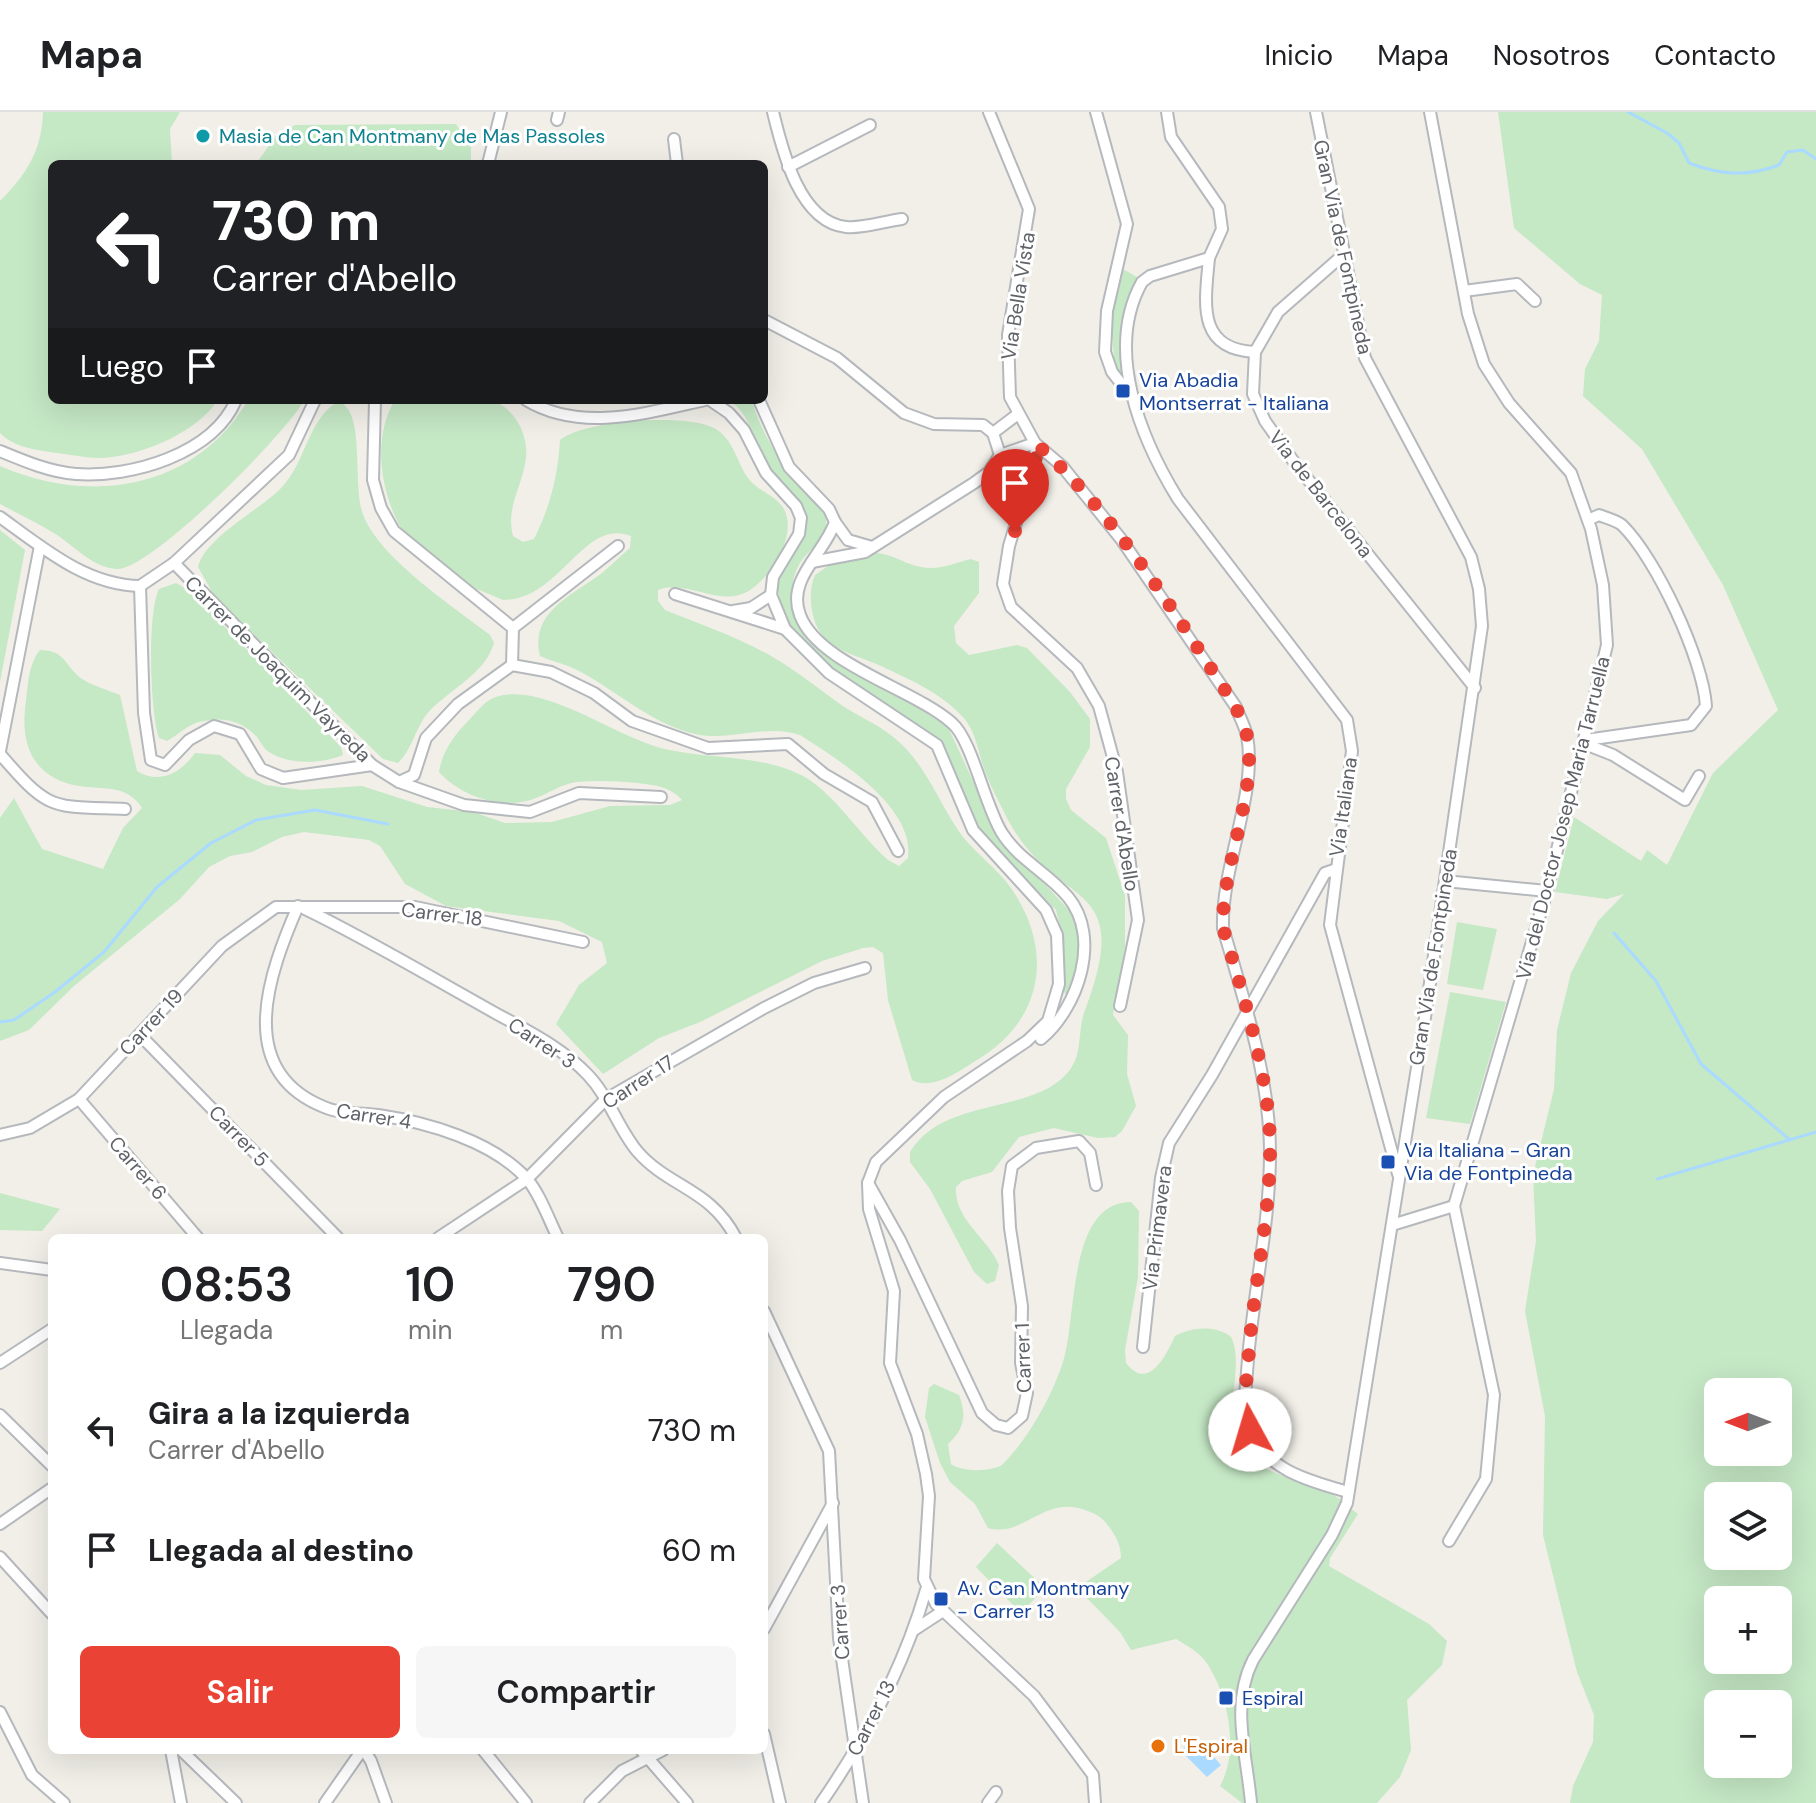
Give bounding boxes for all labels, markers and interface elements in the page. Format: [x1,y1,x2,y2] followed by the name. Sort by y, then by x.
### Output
[40,30,143,80] text: Mapa
[1264,37,1333,74] text: Inicio
[1377,37,1449,74] text: Mapa
[1493,37,1610,74] text: Nosotros
[1654,37,1776,74] text: Contacto
[219,123,605,149] place label: Masia de Can Montmany de Mas Passoles
[194,127,212,145] marker: Masia de Can Montmany de Mas Passoles
[1308,137,1378,357] street label: Gran Via de Fontpineda
[212,184,381,257] text: 730 m
[80,192,184,296] icon: left
[995,230,1041,362] street label: Via Bella Vista
[212,255,457,302] text: Carrer d'Abello
[180,344,224,388] icon: arrive
[80,347,164,386] text: Luego
[1139,367,1329,416] place label: Via Abadia Montserrat - Italiana
[1114,382,1132,400] marker: Via Abadia Montserrat - Italiana
[1263,425,1379,563] street label: Via de Barcelona
[981,449,1049,531] pin
[993,461,1037,505] icon: arrive
[179,570,377,768] street label: Carrer de Joaquim Vayreda
[1510,654,1616,982] street label: Via del Doctor Josep Maria Tarruella
[1099,755,1145,893] street label: Carrer d'Abello
[1323,756,1363,858] street label: Via Italiana
[1403,847,1463,1067] street label: Gran Via de Fontpineda
[400,896,484,932] street label: Carrer 18
[113,983,189,1061] street label: Carrer 19
[503,1012,581,1074] street label: Carrer 3
[597,1049,679,1115] street label: Carrer 17
[334,1097,414,1135] street label: Carrer 4
[203,1100,275,1172] street label: Carrer 5
[103,1131,173,1205] street label: Carrer 6
[1404,1137,1573,1186] place label: Via Italiana - Gran Via de Fontpineda
[1379,1153,1397,1171] marker: Via Italiana - Gran Via de Fontpineda
[1136,1164,1178,1292] street label: Via Primavera
[160,1253,293,1316] text: 08:53
[405,1253,455,1316] text: 10
[567,1253,656,1316] text: 790
[180,1313,273,1347] text: Llegada
[408,1313,452,1347] text: min
[600,1313,623,1347] text: m
[1009,1323,1037,1393] street label: Carrer 1
[1704,1378,1792,1466] north arrow
[1704,1378,1792,1778] map controls
[1208,1388,1292,1472] position arrow
[148,1394,410,1433] text: Gira a la izquierda
[80,1408,124,1452] icon: left
[648,1411,736,1450] text: 730 m
[148,1433,325,1467] text: Carrer d'Abello
[1704,1482,1792,1570] button: layers
[80,1528,124,1572] icon: arrive
[148,1531,414,1570] text: Llegada al destino
[662,1531,736,1570] text: 60 m
[957,1575,1129,1624] place label: Av. Can Montmany - Carrer 13
[824,1583,856,1661] street label: Carrer 3
[1704,1586,1792,1674] button: +
[932,1590,950,1608] marker: Av. Can Montmany - Carrer 13
[80,1646,400,1738] button: Salir
[416,1646,736,1738] button: Compartir
[841,1676,901,1760] street label: Carrer 13
[1242,1685,1303,1711] place label: Espiral
[1217,1689,1235,1707] marker: Espiral
[1704,1690,1792,1778] button: −
[1174,1733,1248,1759] place label: L'Espiral
[1149,1737,1167,1755] marker: L'Espiral

